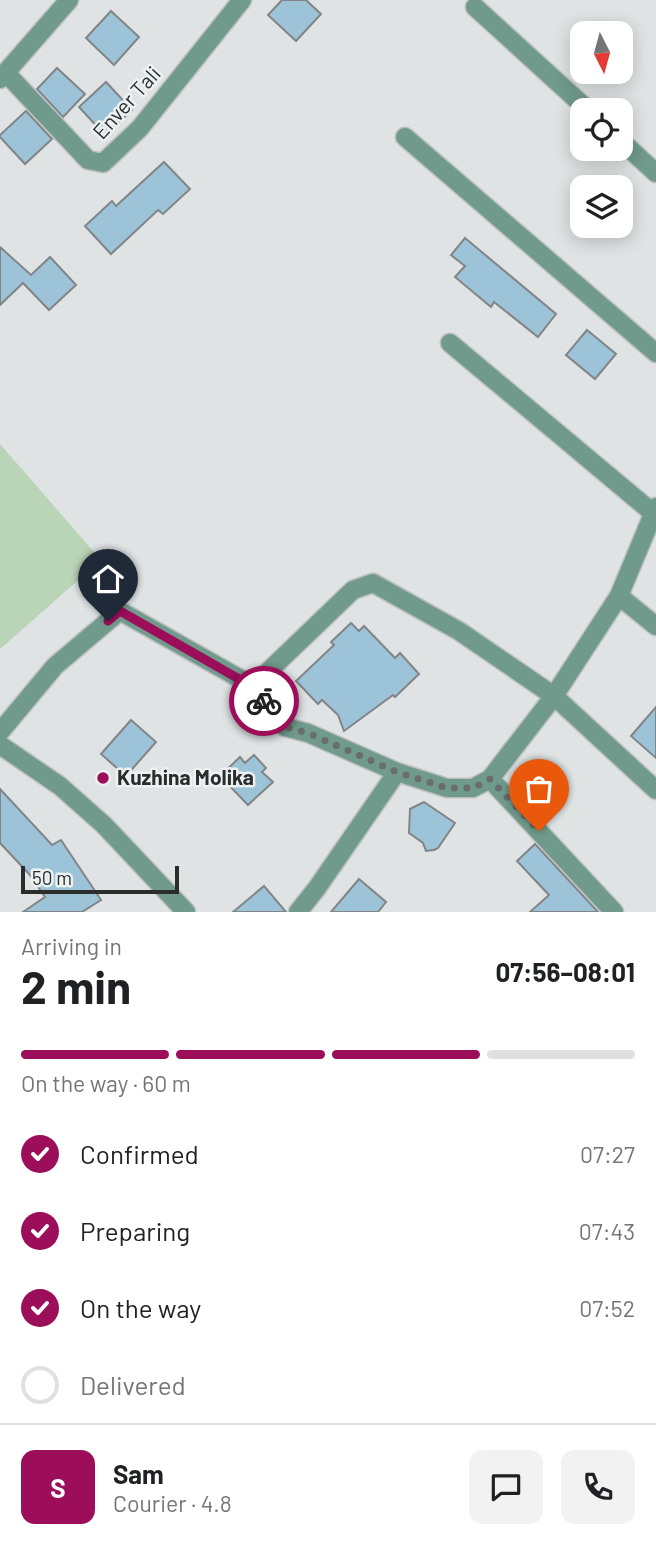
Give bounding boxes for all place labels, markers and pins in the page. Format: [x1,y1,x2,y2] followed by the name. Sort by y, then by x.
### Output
[78,549,138,621] pin
[509,759,569,831] pin
[117,764,254,789] place label: Kuzhina Molika
[95,770,111,786] marker: Kuzhina Molika

